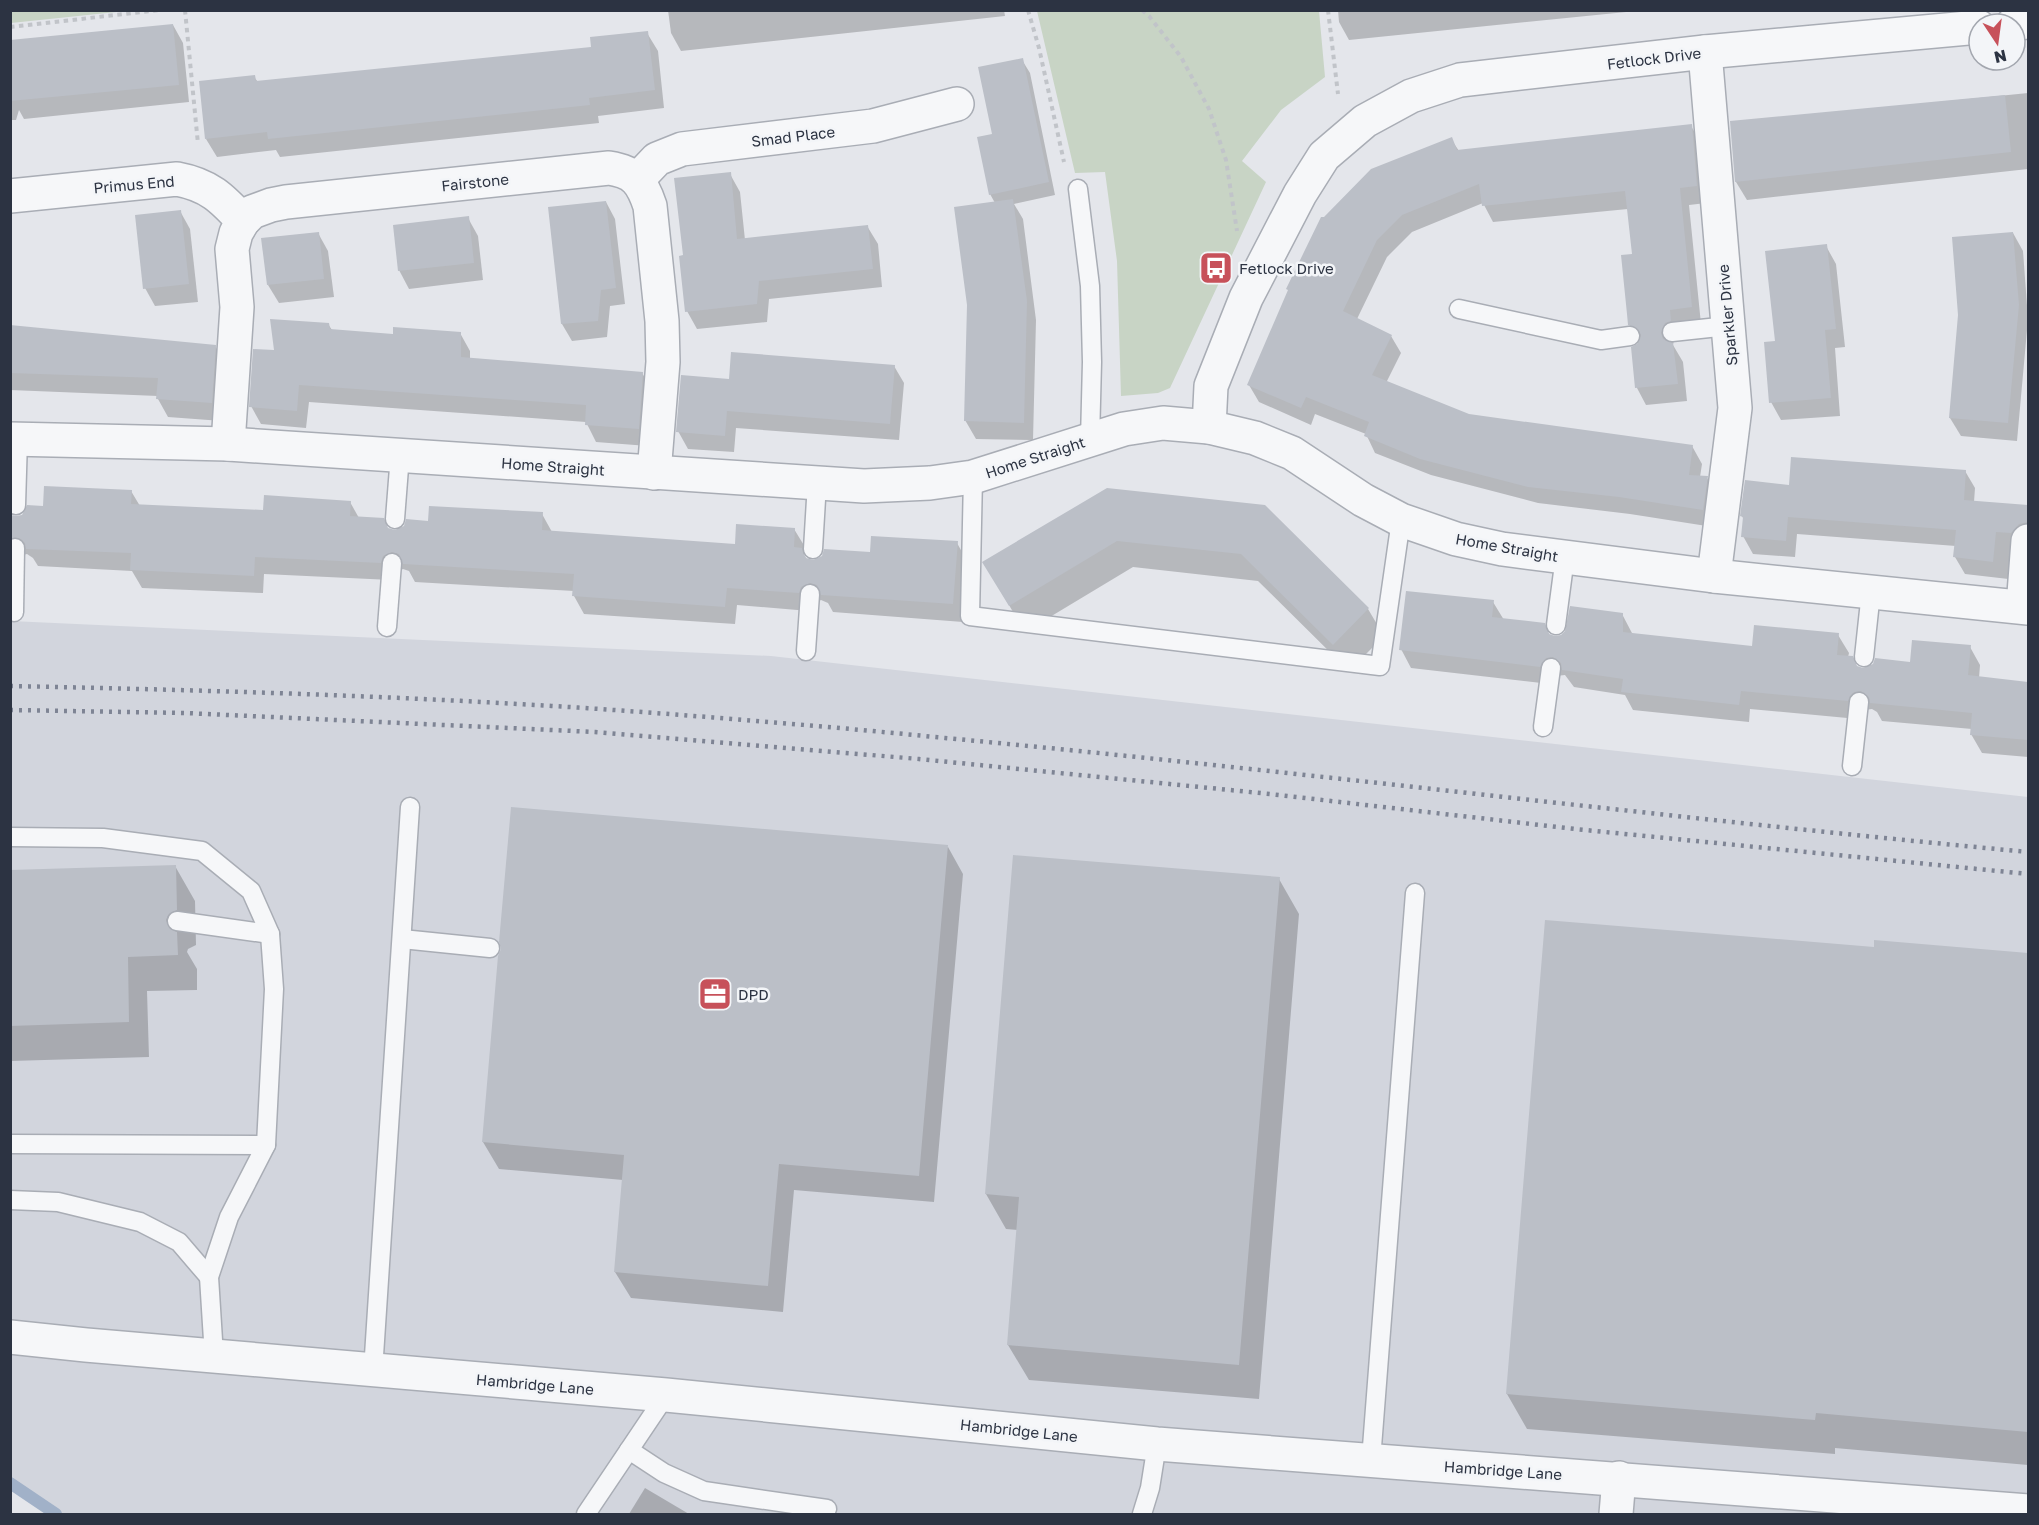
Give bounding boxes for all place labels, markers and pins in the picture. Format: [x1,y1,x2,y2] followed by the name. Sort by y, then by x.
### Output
[1198,250,1234,286] bus stop icon: Fetlock Drive
[1239,259,1334,277] place label: Fetlock Drive
[697,976,733,1012] office icon: DPD
[738,985,769,1003] place label: DPD

